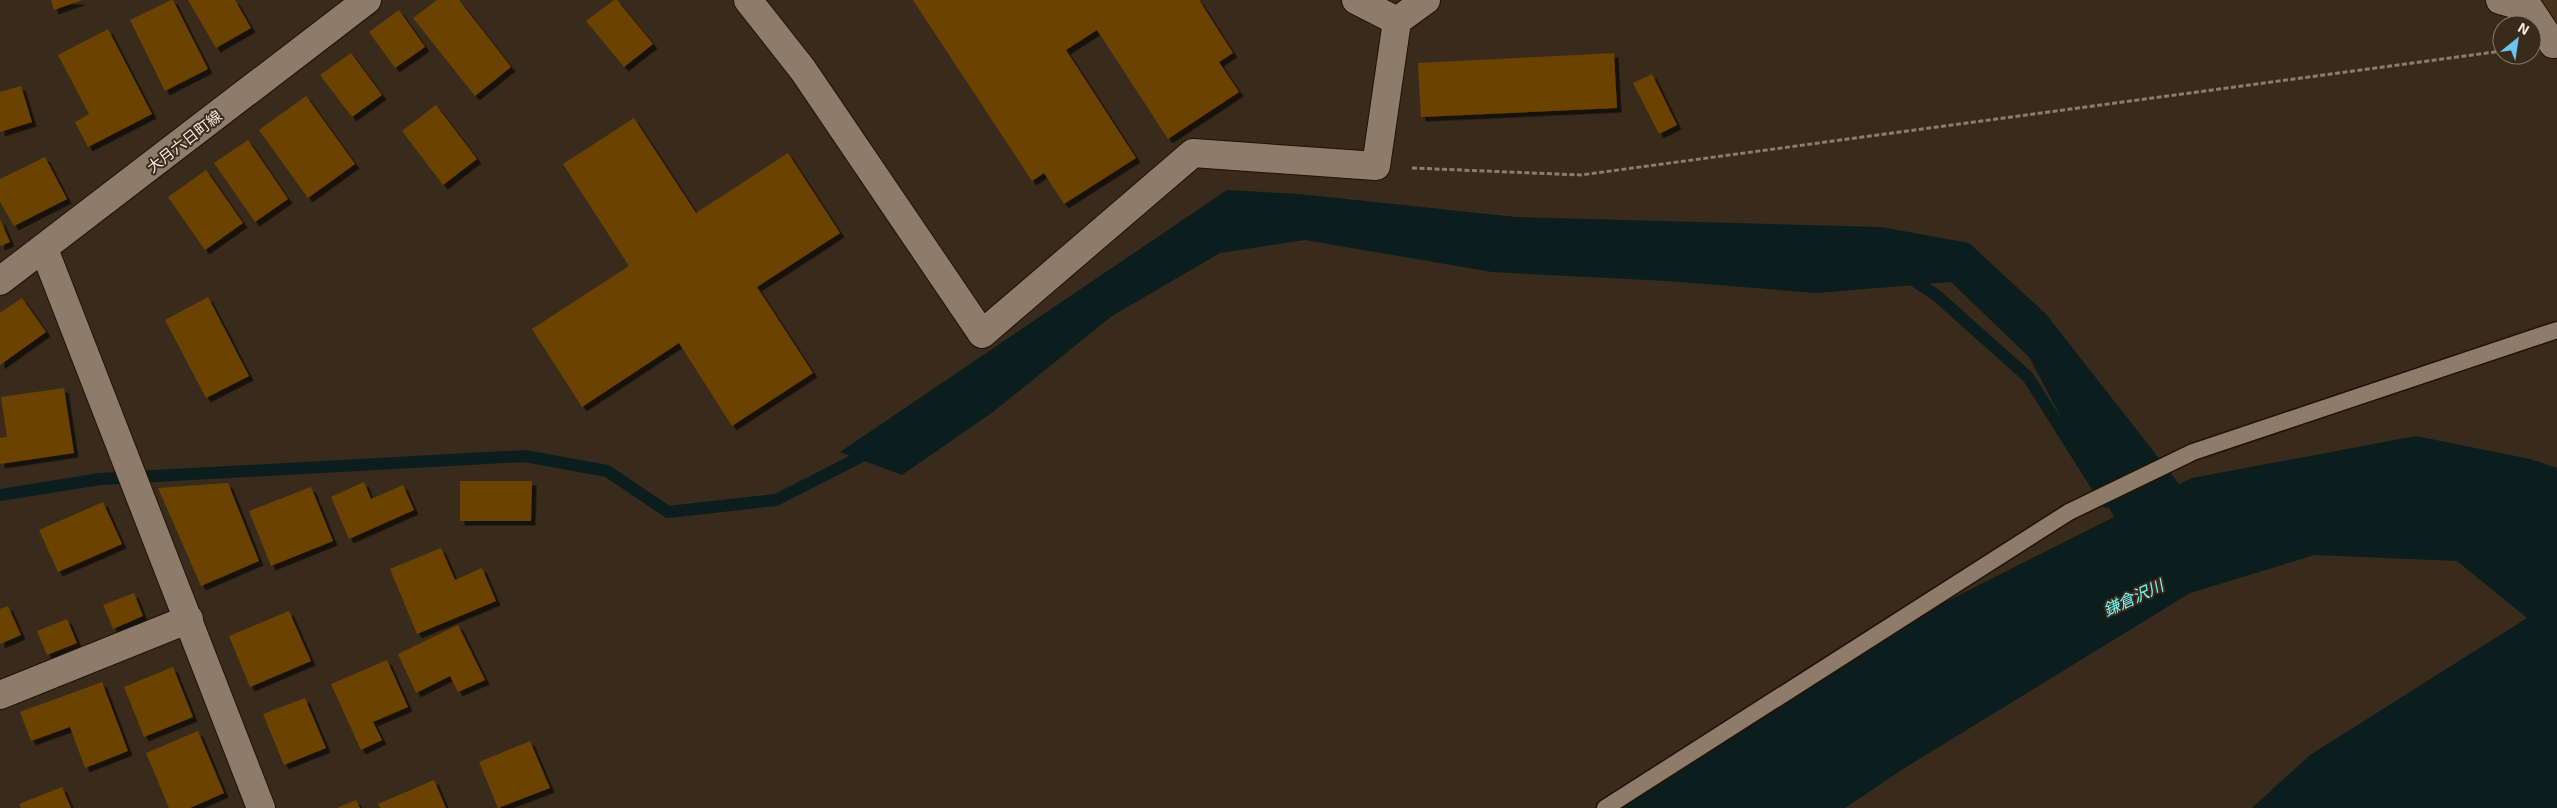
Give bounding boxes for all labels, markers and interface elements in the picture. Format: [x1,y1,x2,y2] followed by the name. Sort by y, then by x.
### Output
[2492,15,2542,65] north arrow
[2515,18,2532,38] text: N
[143,106,225,176] street label: 大月六日町線
[2100,574,2168,619] water label: 鎌倉沢川

